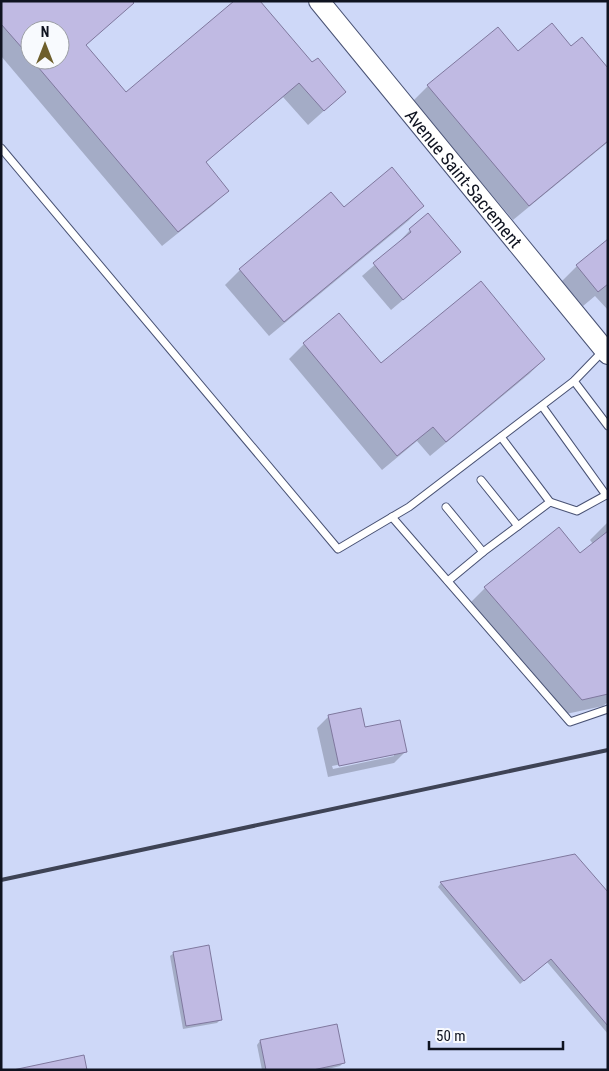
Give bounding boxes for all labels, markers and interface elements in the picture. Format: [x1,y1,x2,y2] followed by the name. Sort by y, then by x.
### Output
[20,20,70,70] north arrow
[41,24,49,40] text: N
[401,105,527,252] street label: Avenue Saint-Sacrement
[429,1018,563,1050] scale bar
[436,1027,466,1045] text: 50 m

